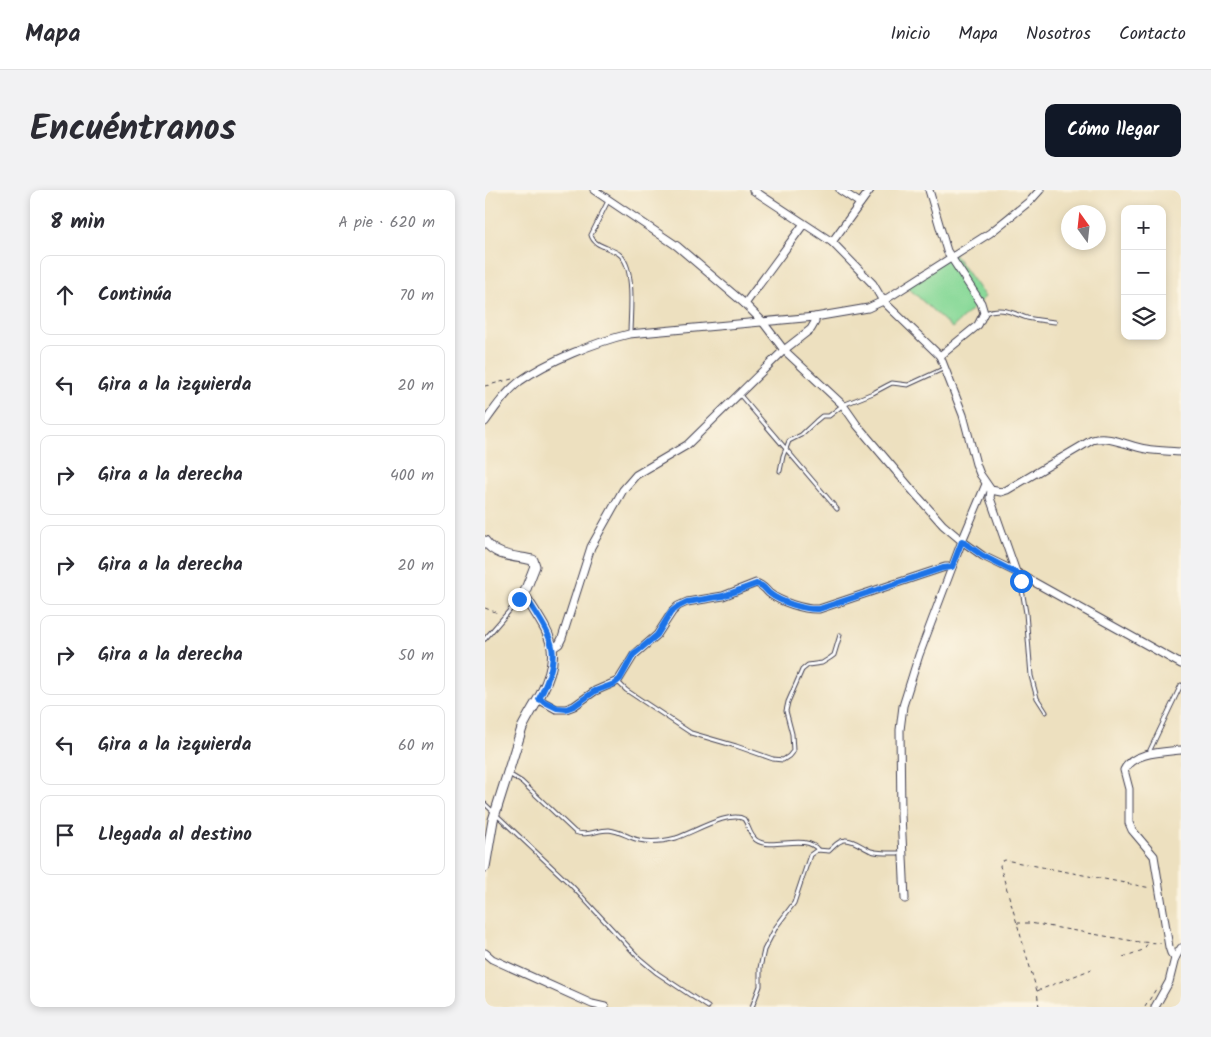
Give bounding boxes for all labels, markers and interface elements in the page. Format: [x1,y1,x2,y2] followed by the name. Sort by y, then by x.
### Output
[25,15,81,54] text: Mapa
[890,20,930,49] text: Inicio
[958,20,998,49] text: Mapa
[1026,20,1091,49] text: Nosotros
[1119,20,1186,49] text: Contacto
[30,102,236,158] text: Encuéntranos
[1045,104,1181,157] button: Cómo llegar
[1061,205,1106,250] north arrow
[1121,205,1166,340] map controls
[1121,205,1166,250] button: +
[50,206,105,239] text: 8 min
[338,210,435,235] text: A pie · 620 m
[1121,250,1166,295] button: −
[98,280,172,310] text: Continúa
[51,281,79,309] icon: ahead
[399,283,434,308] text: 70 m
[1121,295,1166,340] button: layers
[98,370,251,400] text: Gira a la izquierda
[51,371,79,399] icon: left
[398,373,434,398] text: 20 m
[98,460,243,490] text: Gira a la derecha
[51,461,79,489] icon: right
[390,463,434,488] text: 400 m
[98,550,243,580] text: Gira a la derecha
[51,551,79,579] icon: right
[398,553,434,578] text: 20 m
[1010,570,1033,593] route start
[508,588,531,611] route end
[98,640,243,670] text: Gira a la derecha
[51,641,79,669] icon: right
[398,643,434,668] text: 50 m
[98,730,251,760] text: Gira a la izquierda
[51,731,79,759] icon: left
[398,733,434,758] text: 60 m
[98,820,252,850] text: Llegada al destino
[51,821,79,849] icon: arrive

